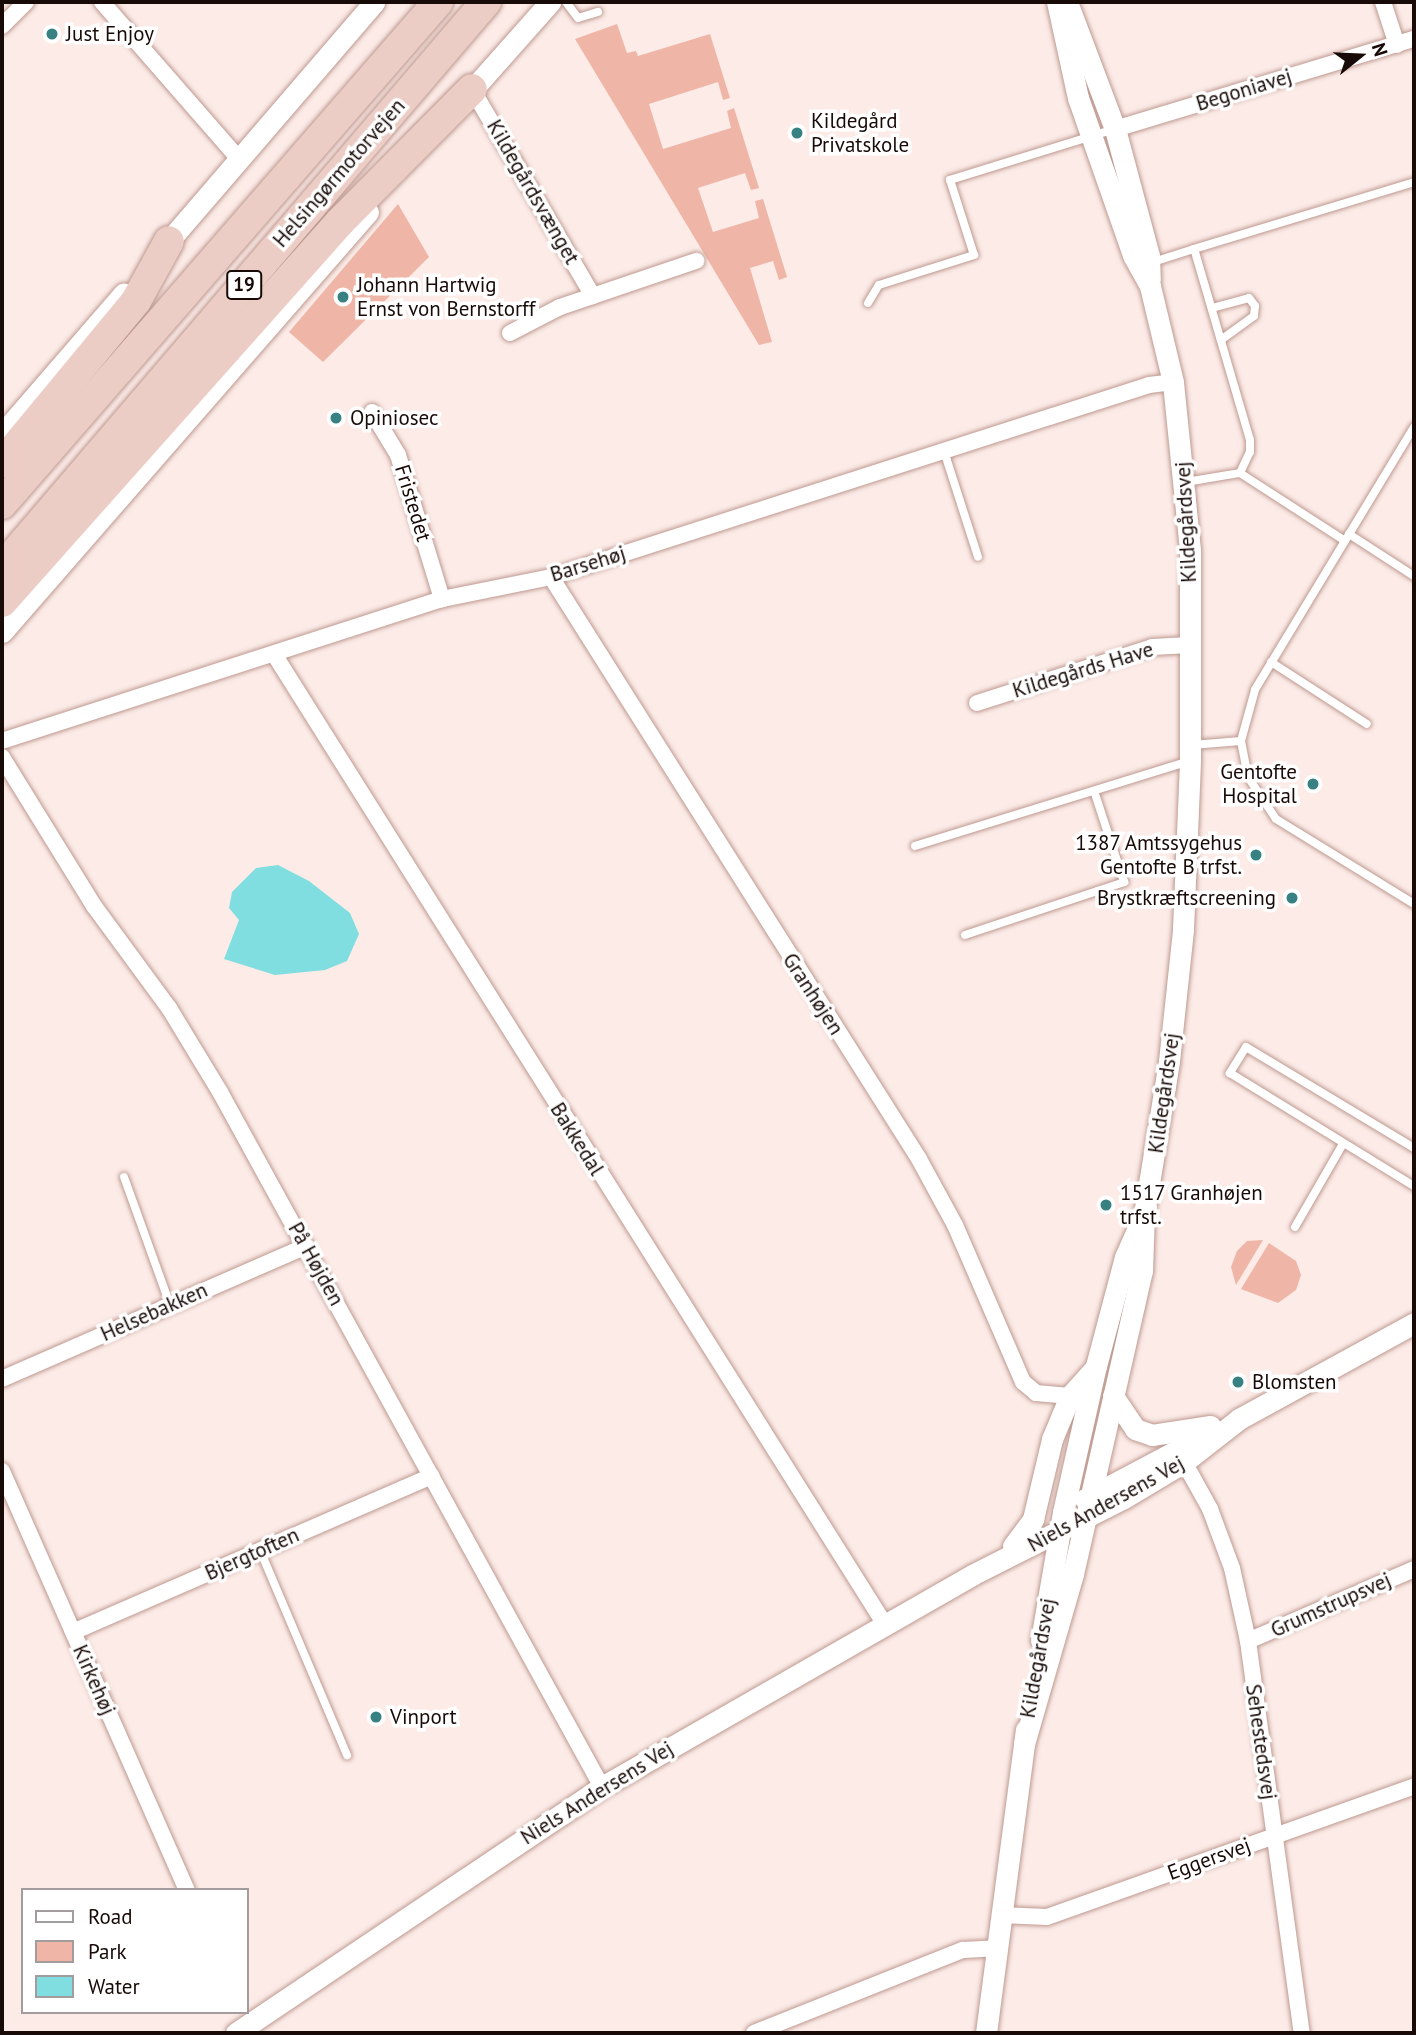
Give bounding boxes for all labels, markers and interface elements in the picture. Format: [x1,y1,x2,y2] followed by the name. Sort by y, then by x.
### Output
[66,21,154,47] place label: Just Enjoy
[1325,21,1395,91] north arrow
[44,26,60,42] marker: Just Enjoy
[1367,40,1393,59] text: N
[1193,63,1295,117] street label: Begoniavej
[268,94,410,252] street label: Helsingørmotorvejen
[811,108,909,158] place label: Kildegård Privatskole
[481,115,585,269] street label: Kildegårdsvænget
[789,125,805,141] marker: Kildegård Privatskole
[225,270,263,300] road number: 19
[357,272,536,322] place label: Johann Hartwig Ernst von Bernstorff
[335,289,351,305] marker: Johann Hartwig Ernst von Bernstorff
[350,405,438,431] place label: Opiniosec
[328,410,344,426] marker: Opiniosec
[389,461,437,545] street label: Fristedet
[1170,461,1202,583] street label: Kildegårdsvej
[547,541,629,587] street label: Barsehøj
[1010,637,1156,703] street label: Kildegårds Have
[1220,759,1297,809] place label: Gentofte Hospital
[1303,774,1323,794] marker: Gentofte Hospital
[1073,830,1242,880] place label: 1387 Amtssygehus Gentofte B trfst.
[1248,847,1264,863] marker: 1387 Amtssygehus Gentofte B trfst.
[1097,885,1276,911] place label: Brystkræftscreening
[1282,888,1302,908] marker: Brystkræftscreening
[777,948,849,1040] street label: Granhøjen
[1143,1031,1185,1155] street label: Kildegårdsvej
[545,1098,609,1180] street label: Bakkedal
[1120,1180,1264,1230] place label: 1517 Granhøjen trfst.
[1098,1197,1114,1213] marker: 1517 Granhøjen trfst.
[283,1218,349,1310] street label: På Højden
[97,1277,211,1347] street label: Helsebakken
[1252,1369,1337,1395] place label: Blomsten
[1230,1374,1246,1390] marker: Blomsten
[1023,1450,1189,1558] street label: Niels Andersens Vej
[201,1522,303,1586] street label: Bjergtoften
[1267,1567,1395,1643] street label: Grumstrupsvej
[1015,1596,1061,1720] street label: Kildegårdsvej
[67,1641,121,1719] street label: Kirkehøj
[1240,1682,1282,1802] street label: Sehestedsvej
[390,1704,457,1730] place label: Vinport
[368,1709,384,1725] marker: Vinport
[516,1736,678,1850] street label: Niels Andersens Vej
[1164,1832,1254,1886] street label: Eggersvej
[21,1888,248,2014] legend
[88,1903,132,1930] text: Road
[88,1938,127,1965] text: Park
[88,1973,140,2000] text: Water

